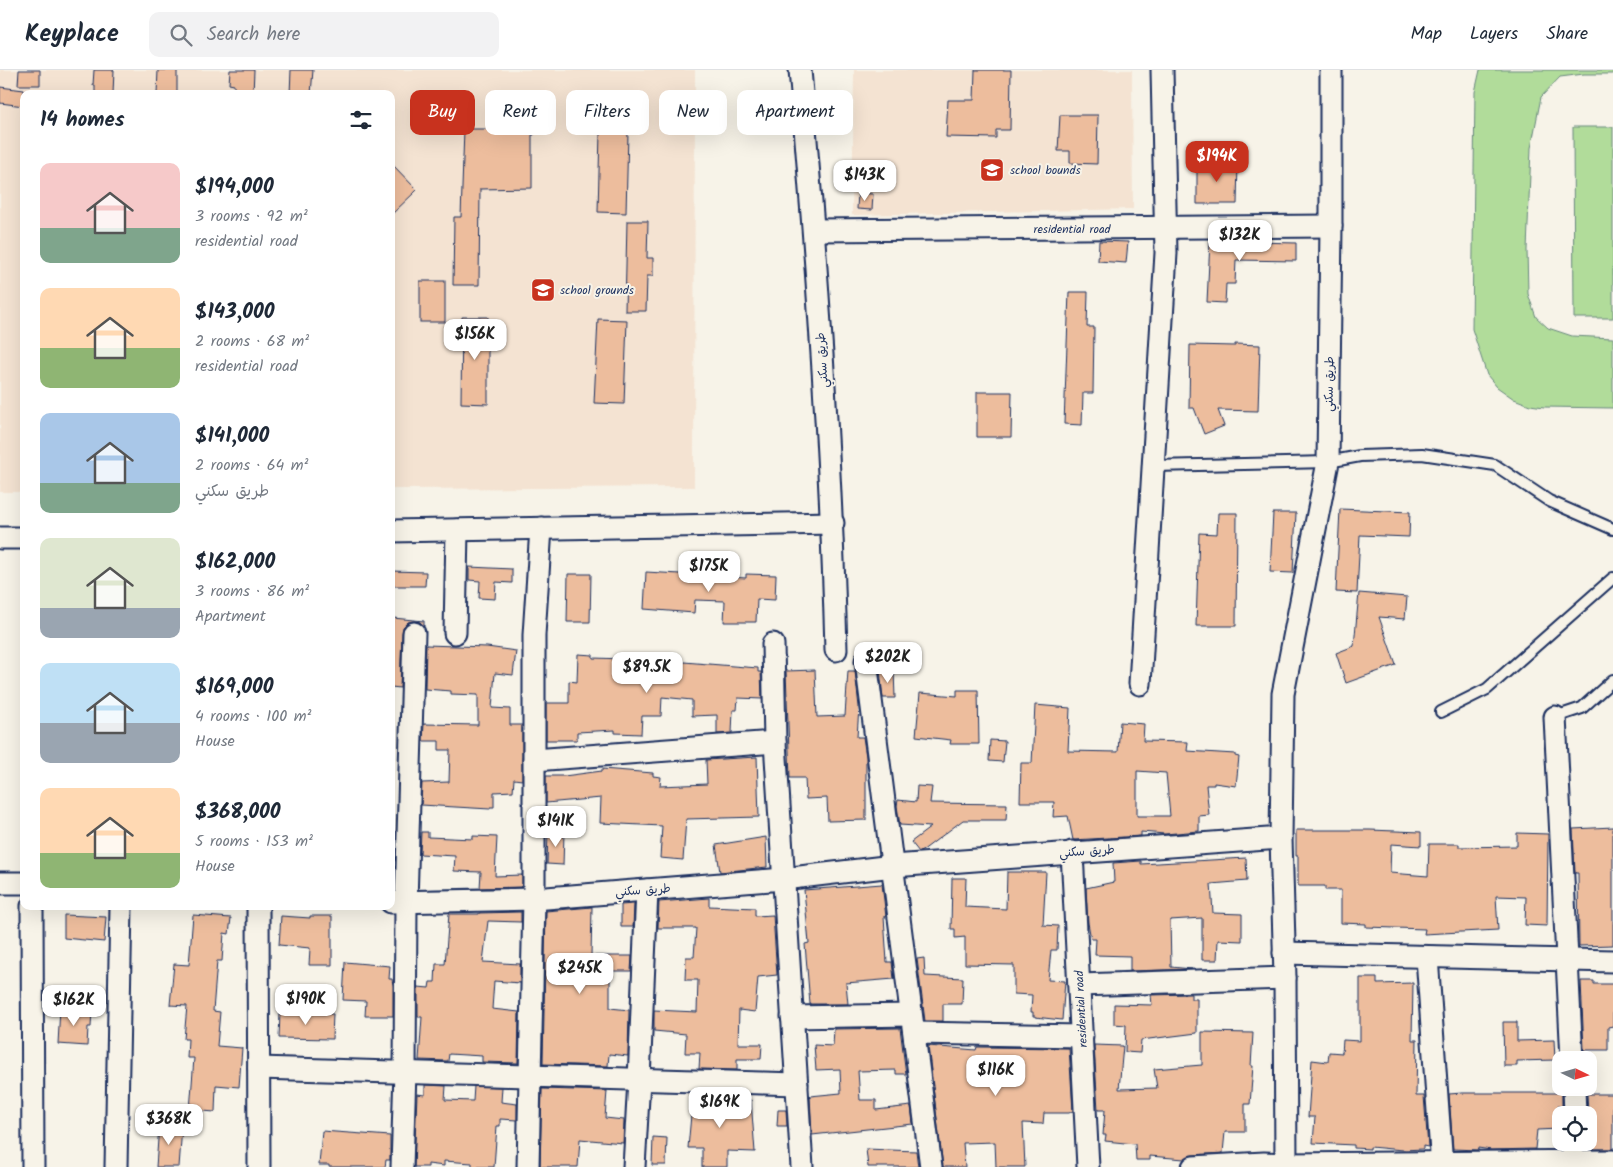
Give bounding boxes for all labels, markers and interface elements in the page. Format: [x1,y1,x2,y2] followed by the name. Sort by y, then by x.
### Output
[149,12,499,57] search box
[25,15,119,54] text: Keyplace
[207,20,300,50] text: Search here
[1411,20,1442,49] text: Map
[1470,20,1518,49] text: Layers
[1546,20,1588,49] text: Share
[167,21,195,49] icon: search
[410,90,475,135] chip: Buy
[485,90,556,135] chip: Rent
[566,90,649,135] chip: Filters
[659,90,727,135] chip: New
[737,90,853,135] chip: Apartment
[40,104,125,137] text: 14 homes
[347,106,375,134] icon: filters
[1182,140,1252,183] pin: $194K
[1197,144,1237,169] text: $194K
[979,157,1005,183] school or university icon: school bounds
[830,160,900,202] pin: $143K
[1010,161,1081,180] place label: school bounds
[844,163,886,188] text: $143K
[195,171,274,204] text: $194,000
[80,183,140,243] icon: home
[195,204,308,229] text: 3 rooms · 92 m²
[1033,220,1112,239] street label: residential road
[1205,220,1275,262] pin: $132K
[1219,223,1261,248] text: $132K
[195,229,298,254] text: residential road
[530,277,556,303] school or university icon: school grounds
[560,281,634,300] place label: school grounds
[195,296,275,329] text: $143,000
[80,308,140,368] icon: home
[440,318,510,361] pin: $156K
[455,322,495,347] text: $156K
[195,329,309,354] text: 2 rooms · 68 m²
[811,332,835,388] street label: طريق سكني
[195,354,298,379] text: residential road
[1320,356,1340,412] street label: طريق سكني
[195,420,269,453] text: $141,000
[80,433,140,493] icon: home
[195,453,308,478] text: 2 rooms · 64 m²
[195,479,269,504] text: طريق سكني
[195,546,275,579] text: $162,000
[674,550,744,593] pin: $175K
[689,554,729,579] text: $175K
[80,558,140,618] icon: home
[195,579,309,604] text: 3 rooms · 86 m²
[195,604,266,629] text: Apartment
[853,642,923,684] pin: $202K
[865,645,911,670] text: $202K
[606,652,688,694] pin: $89.5K
[623,655,671,680] text: $89.5K
[195,671,274,704] text: $169,000
[80,683,140,743] icon: home
[195,704,311,729] text: 4 rooms · 100 m²
[195,729,235,754] text: House
[195,796,281,829] text: $368,000
[521,806,591,848] pin: $141K
[80,808,140,868] icon: home
[537,809,575,834] text: $141K
[195,829,313,854] text: 5 rooms · 153 m²
[1059,840,1115,864] street label: طريق سكني
[195,854,235,879] text: House
[615,879,671,903] street label: طريق سكني
[545,952,615,995] pin: $245K
[557,956,603,981] text: $245K
[1070,969,1093,1048] street label: residential road
[39,984,109,1027] pin: $162K
[271,984,341,1026] pin: $190K
[286,987,326,1012] text: $190K
[53,988,95,1013] text: $162K
[1552,1051,1598,1096] north arrow
[1552,1051,1597,1151] map controls
[961,1054,1031,1097] pin: $116K
[977,1058,1015,1083] text: $116K
[685,1086,755,1129] pin: $169K
[700,1090,740,1115] text: $169K
[134,1104,204,1146] pin: $368K
[1552,1106,1597,1151] button: locate
[146,1107,192,1132] text: $368K

